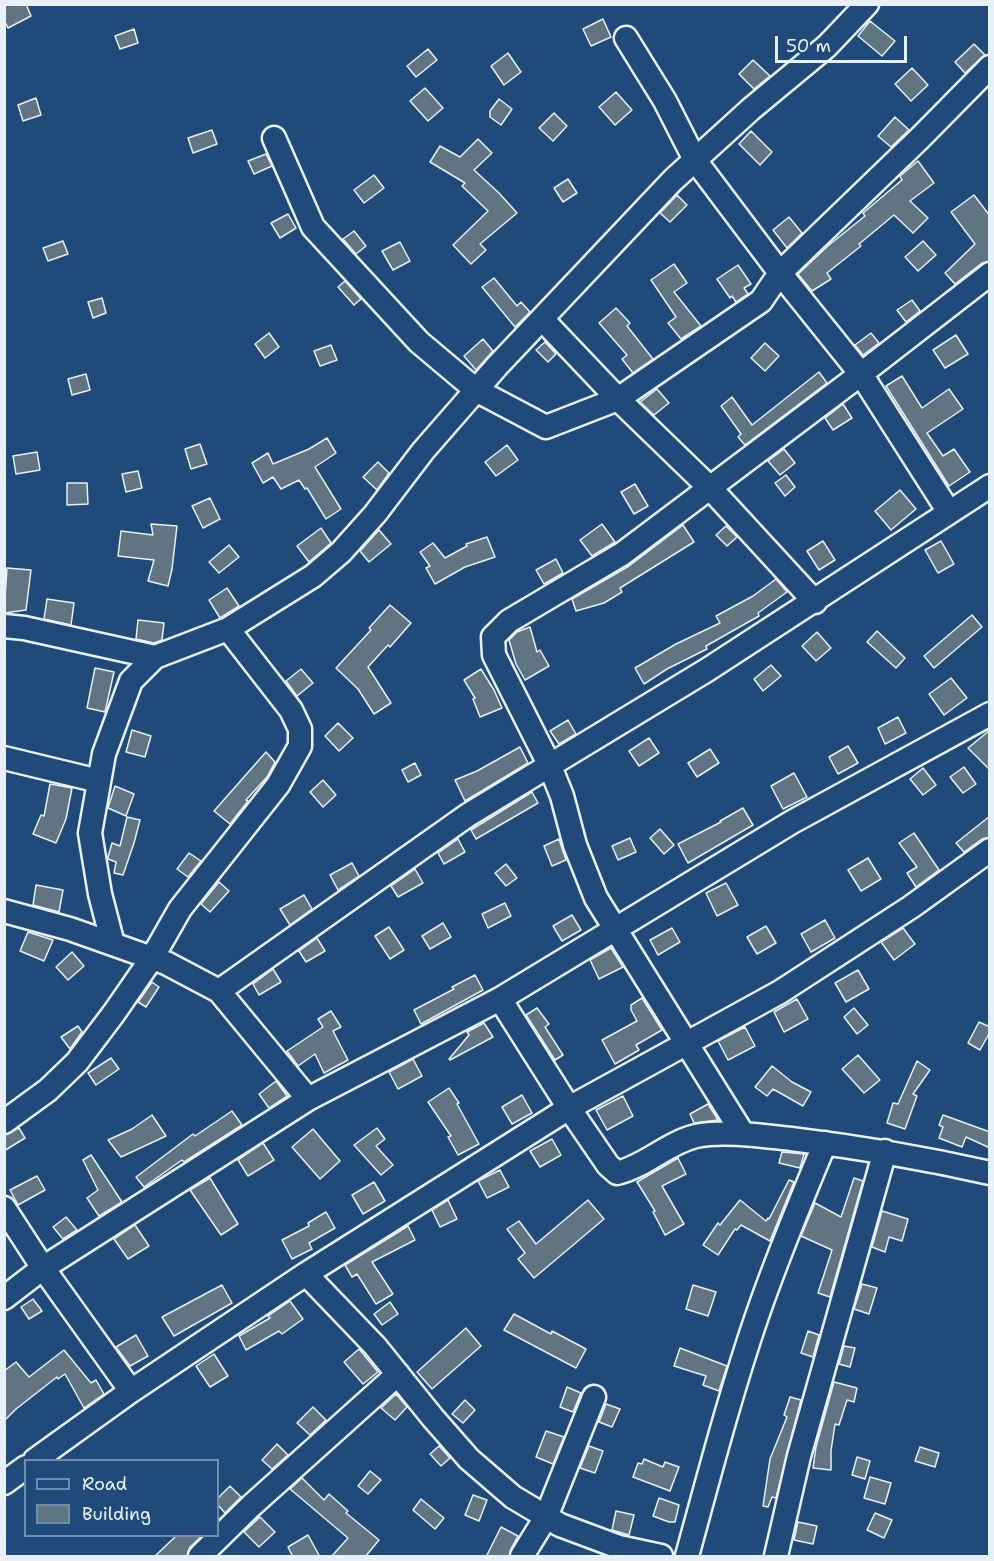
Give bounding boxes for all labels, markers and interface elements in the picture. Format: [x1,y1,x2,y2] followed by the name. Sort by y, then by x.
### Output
[778,24,910,62] scale bar
[786,34,831,58] text: 50 m
[24,1459,219,1537] legend
[82,1472,127,1496] text: Road
[82,1502,151,1526] text: Building

